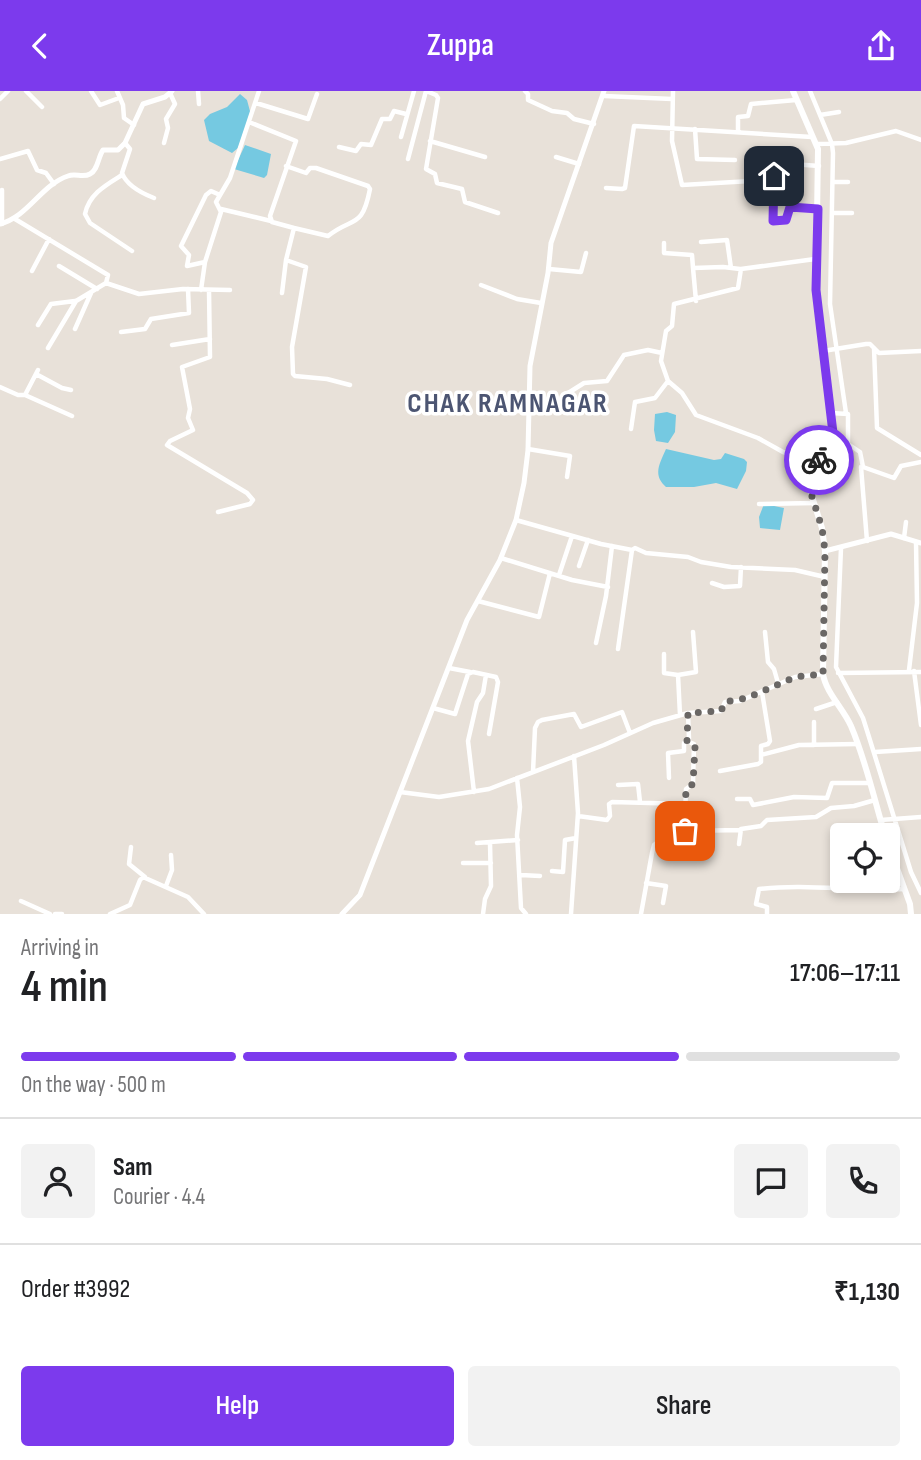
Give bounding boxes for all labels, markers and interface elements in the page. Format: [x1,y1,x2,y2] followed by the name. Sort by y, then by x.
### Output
[427,26,494,65] text: Zuppa
[21,27,59,65] icon: back
[862,27,900,65] icon: share
[744,146,804,206] pin
[755,157,793,195] icon: home
[407,387,609,420] district label: CHAK RAMNAGAR
[784,425,854,495] courier
[800,441,838,479] icon: bike
[655,801,715,861] pin
[666,812,704,850] icon: bag
[830,823,900,893] map controls
[830,823,900,893] button: locate
[21,934,99,962] text: Arriving in
[790,958,900,989] text: 17:06–17:11
[21,960,108,1015] text: 4 min
[21,1071,166,1099] text: On the way · 500 m
[21,1144,95,1218] button: person
[734,1144,808,1218] button: chat
[826,1144,900,1218] button: phone
[113,1152,153,1183] text: Sam
[113,1183,205,1211] text: Courier · 4.4
[21,1274,130,1305] text: Order #3992
[834,1277,900,1308] text: ₹1,130
[21,1366,454,1446] button: Help
[468,1366,900,1446] button: Share

